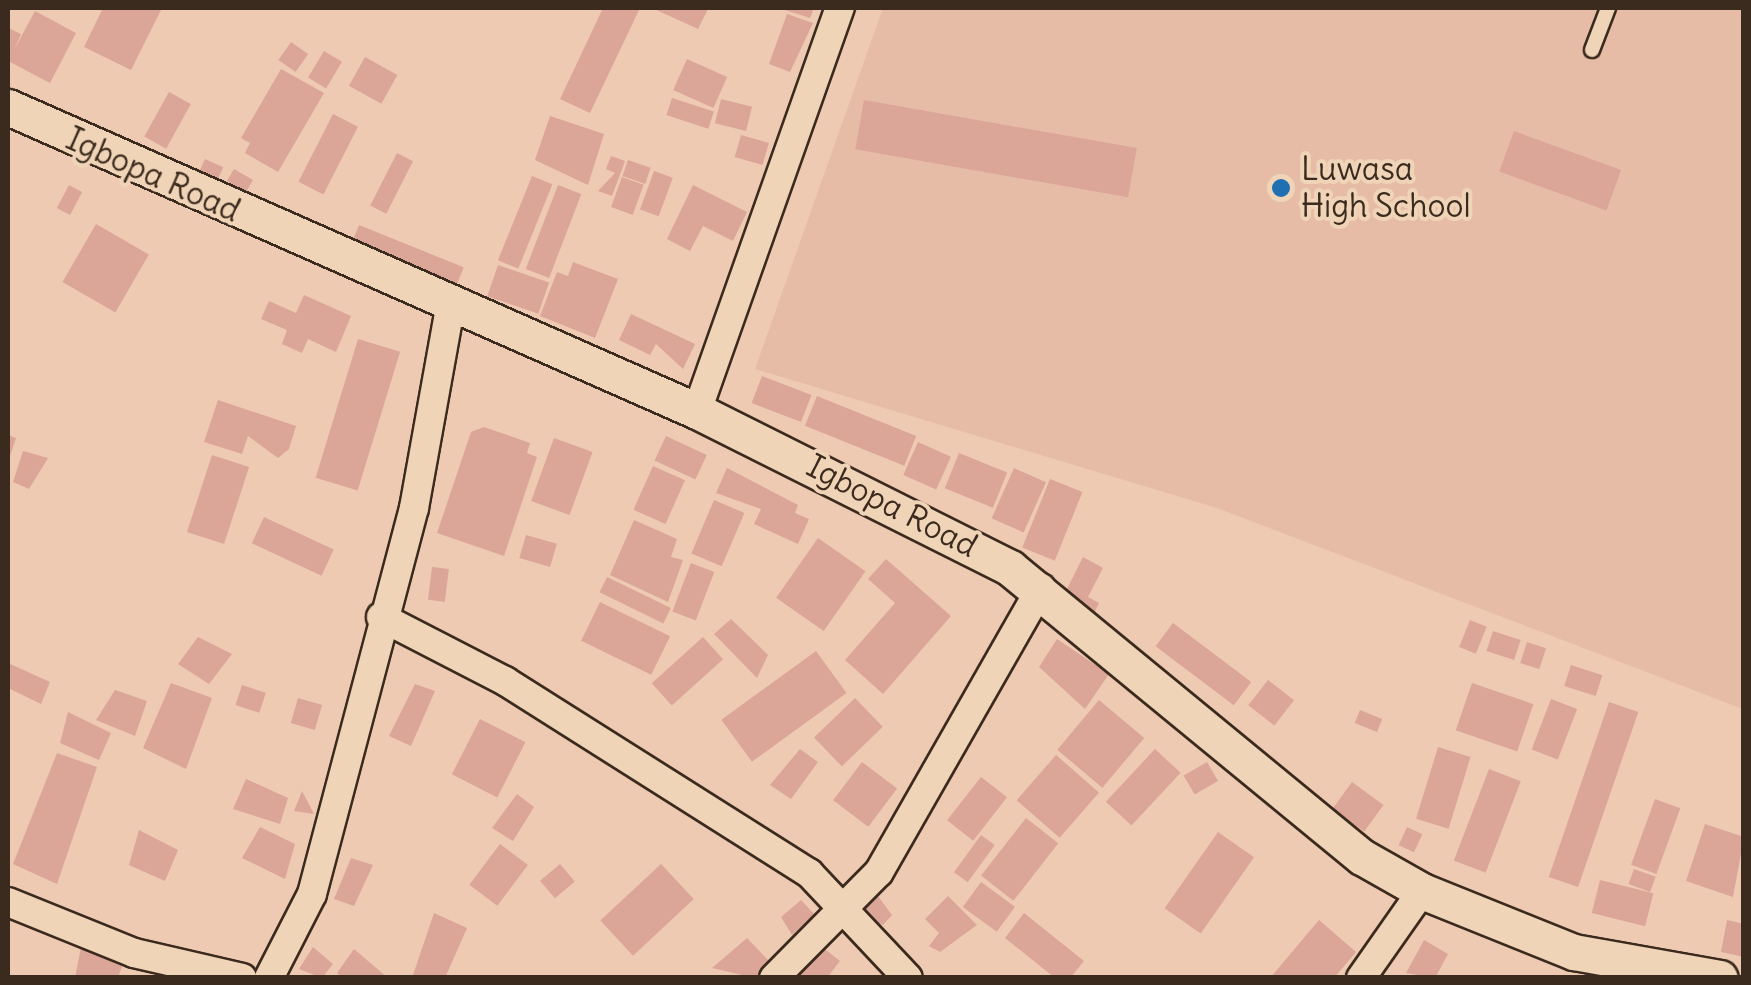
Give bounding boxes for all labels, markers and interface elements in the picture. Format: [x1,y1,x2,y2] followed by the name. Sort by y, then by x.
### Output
[60,120,246,230] street label: Igbopa Road
[1301,151,1471,226] place label: Luwasa High School
[1270,177,1292,199] marker: Luwasa High School
[800,447,984,565] street label: Igbopa Road

